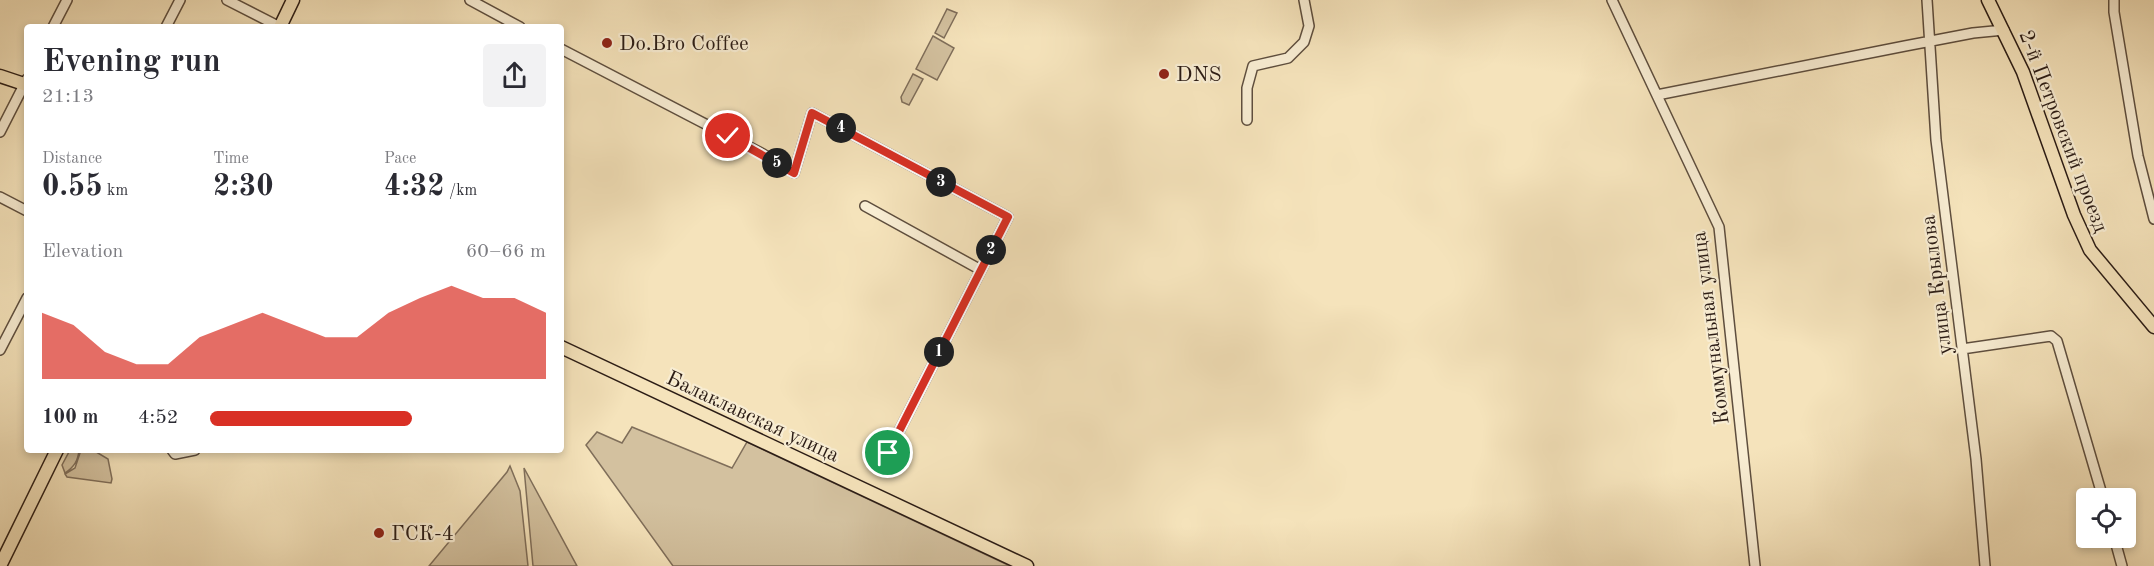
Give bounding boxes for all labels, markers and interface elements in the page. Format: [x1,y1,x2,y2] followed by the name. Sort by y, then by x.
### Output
[2014,28,2111,236] street label: 2-й Петровский проезд
[619,34,749,55] place label: Do.Bro Coffee
[600,36,614,50] marker: Do.Bro Coffee
[483,44,546,107] button: share
[42,46,221,79] text: Evening run
[1176,65,1222,86] place label: DNS
[1157,67,1171,81] marker: DNS
[42,87,94,107] text: 21:13
[702,110,753,161] pin
[826,113,856,143] pin: 4
[711,119,744,152] icon: check
[836,120,846,136] text: 4
[762,148,792,178] pin: 5
[42,151,102,167] text: Distance
[213,151,249,167] text: Time
[384,151,416,167] text: Pace
[772,155,782,171] text: 5
[926,167,956,197] pin: 3
[42,172,103,202] text: 0.55
[213,172,274,202] text: 2:30
[384,172,445,202] text: 4:32
[936,174,946,190] text: 3
[103,183,128,199] text: km
[445,183,477,199] text: /km
[1918,214,1957,356] street label: улица Крылова
[1689,230,1734,426] street label: Коммунальная улица
[976,235,1006,265] pin: 2
[42,242,123,262] text: Elevation
[466,242,546,262] text: 60–66 m
[986,242,996,258] text: 2
[924,337,954,367] pin: 1
[934,344,944,360] text: 1
[663,368,842,467] street label: Балаклавская улица
[42,408,98,428] text: 100 m
[138,408,178,428] text: 4:52
[862,427,913,478] pin
[871,436,904,469] icon: arrive
[2076,488,2136,548] map controls
[2076,488,2136,548] button: locate
[391,524,454,545] place label: ГСК-4
[372,526,386,540] marker: ГСК-4

